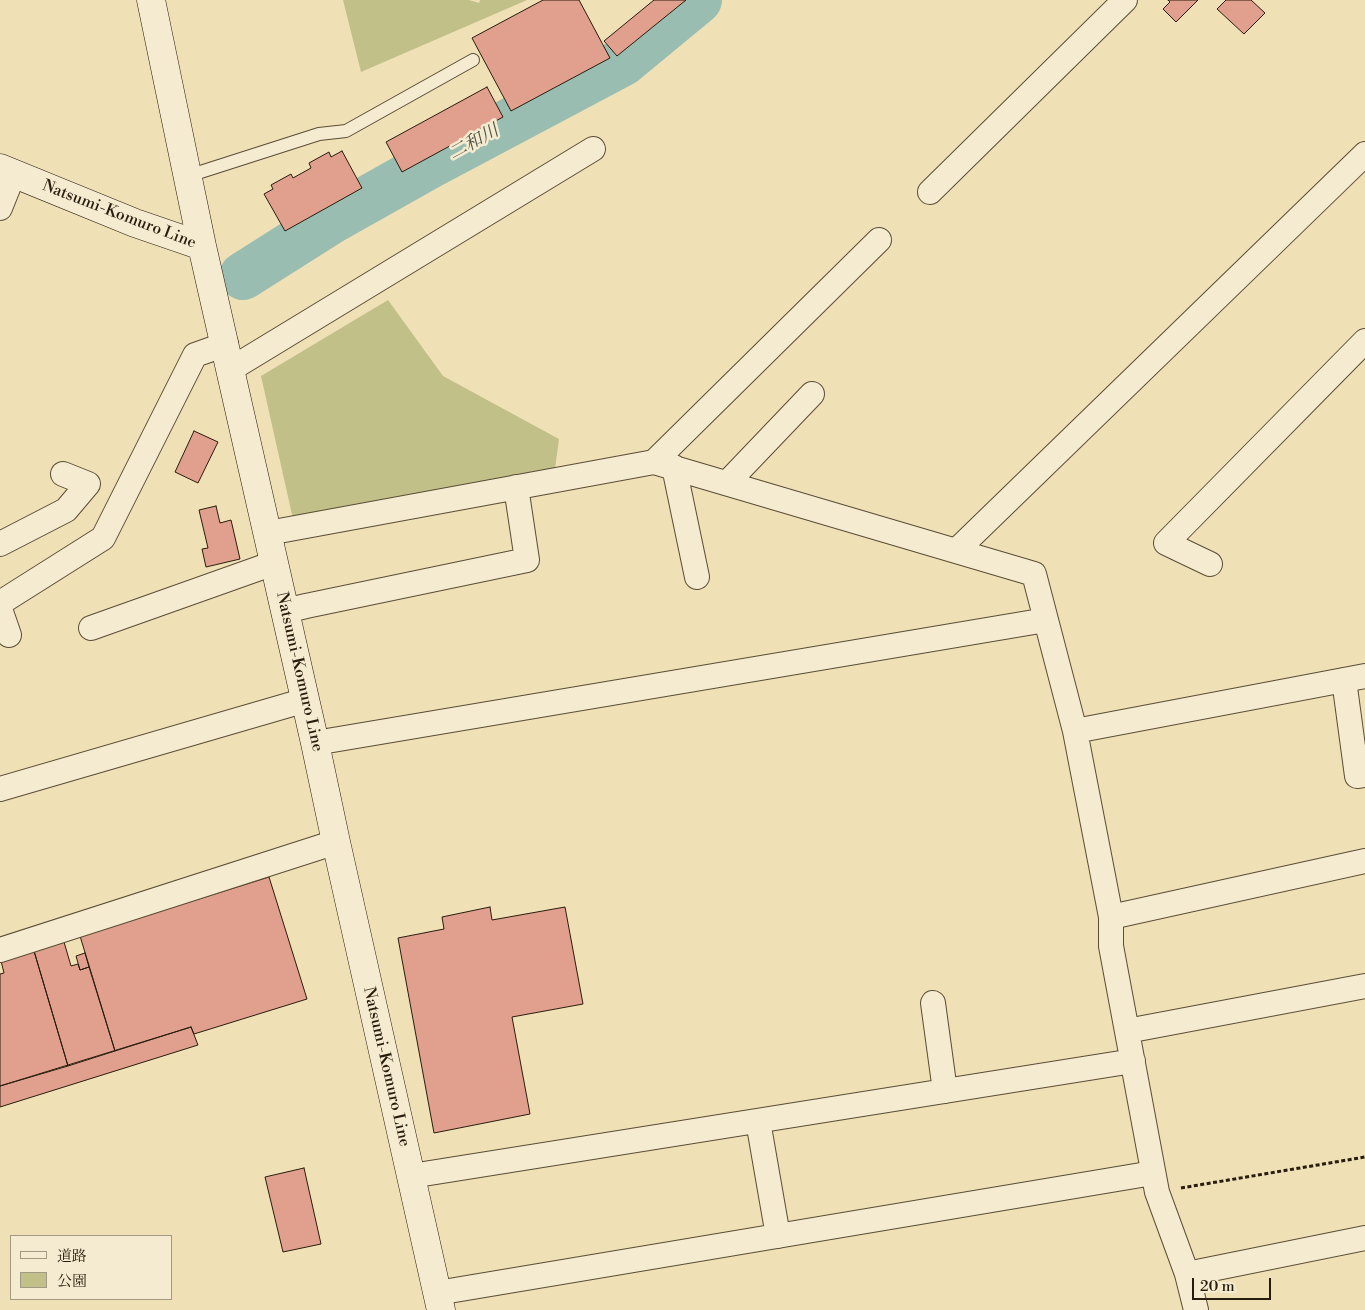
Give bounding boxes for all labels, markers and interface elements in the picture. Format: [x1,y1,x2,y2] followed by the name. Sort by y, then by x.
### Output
[445,120,503,166] water label: 二和川
[39,177,199,253] street label: Natsumi-Komuro Line
[271,590,327,754] street label: Natsumi-Komuro Line
[358,985,414,1149] street label: Natsumi-Komuro Line
[10,1235,172,1300] legend
[57,1247,87,1266] text: 道路
[1195,1268,1274,1300] scale bar
[57,1272,87,1291] text: 公園
[1200,1277,1235,1296] text: 20 m

